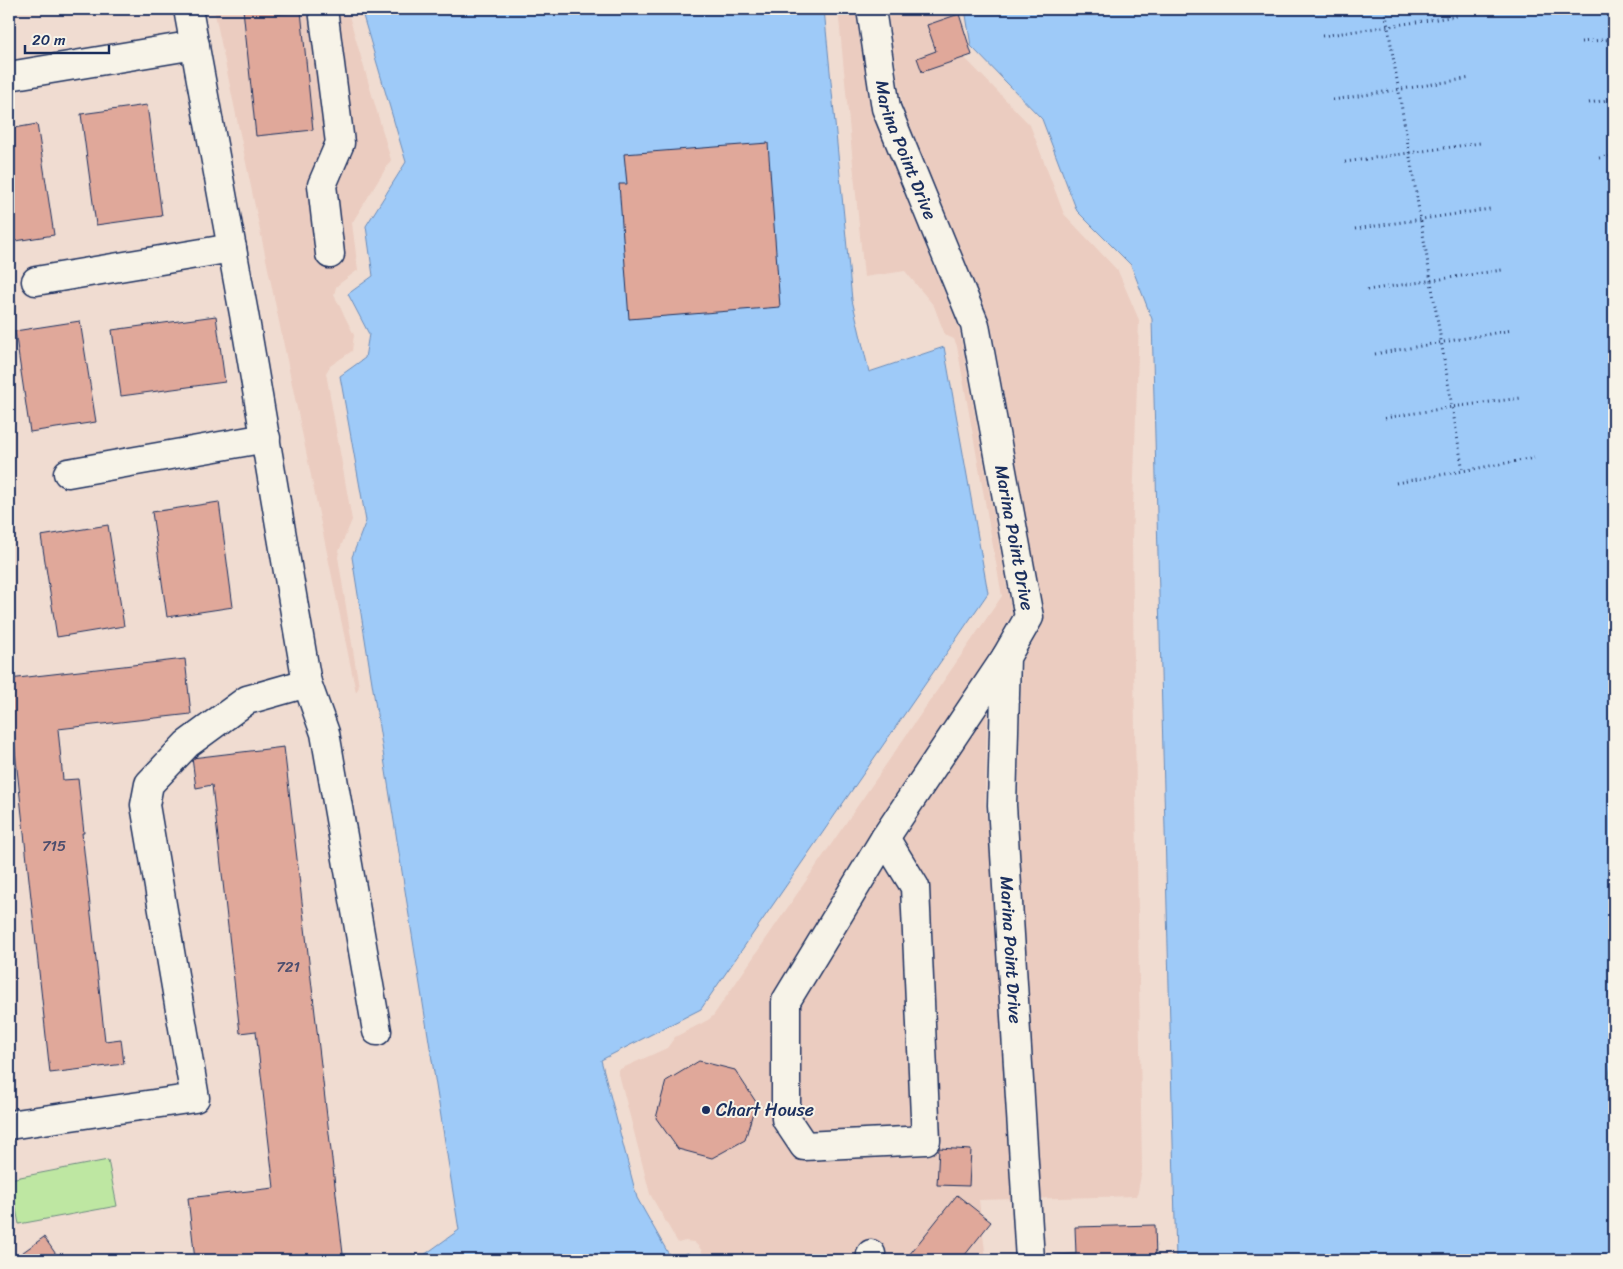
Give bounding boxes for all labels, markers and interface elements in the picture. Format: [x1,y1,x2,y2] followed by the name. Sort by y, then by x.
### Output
[25,22,109,54] scale bar
[32,27,66,53] text: 20 m
[866,78,946,225] street label: Marina Point Drive
[985,462,1044,613] street label: Marina Point Drive
[42,833,66,859] house number: 715
[990,875,1031,1025] street label: Marina Point Drive
[276,954,300,980] house number: 721
[716,1094,814,1126] place label: Chart House
[700,1104,712,1116] marker: Chart House

